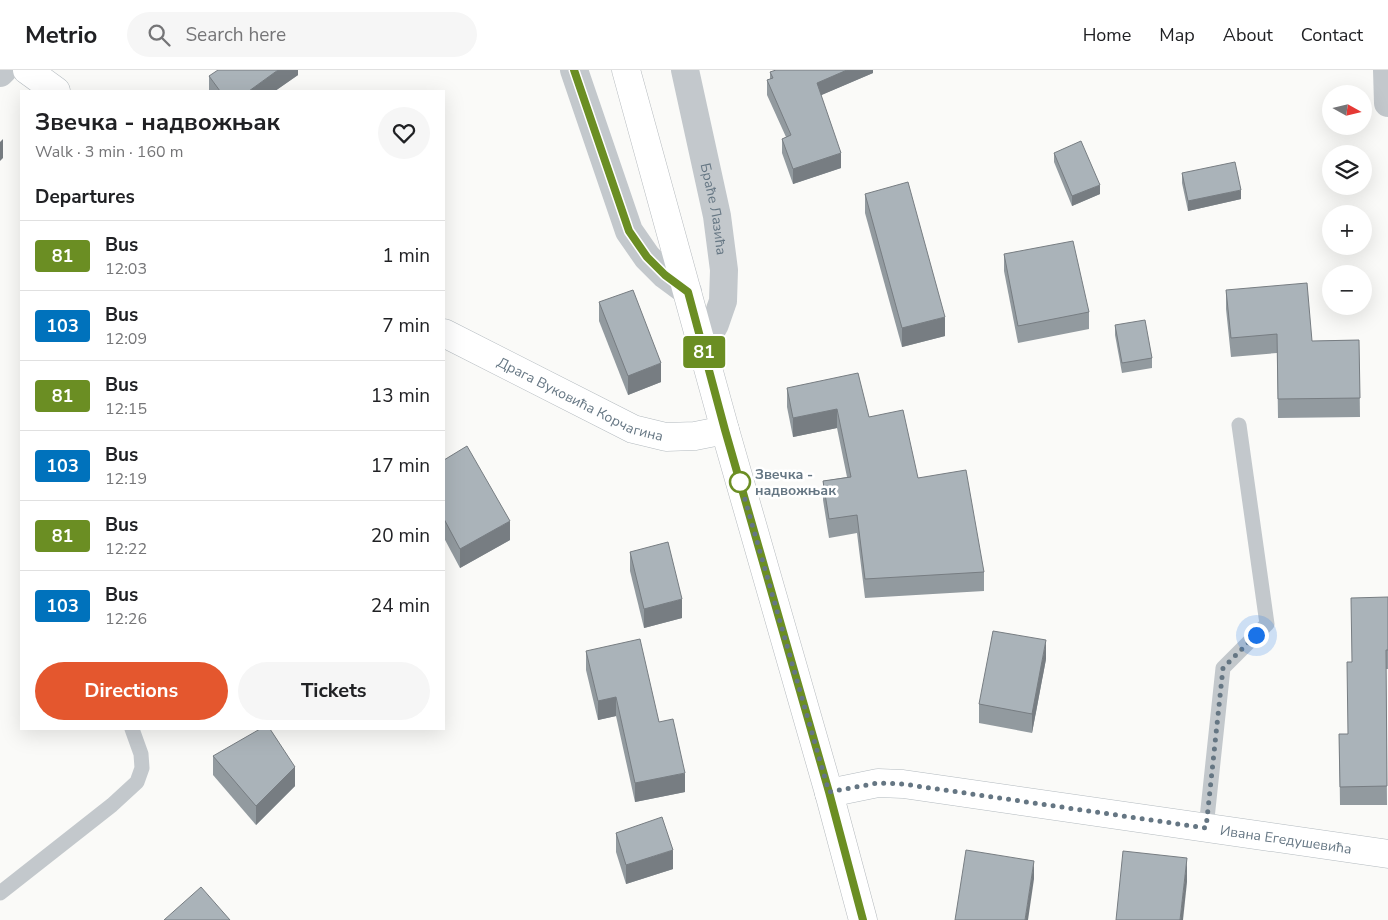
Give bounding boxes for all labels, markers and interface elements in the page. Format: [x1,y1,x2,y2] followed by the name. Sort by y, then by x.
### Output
[127,12,477,57] search box
[25,19,97,51] text: Metrio
[145,21,173,49] icon: search
[185,22,286,48] text: Search here
[1083,23,1131,47] text: Home
[1159,23,1195,47] text: Map
[1223,23,1273,47] text: About
[1301,23,1363,47] text: Contact
[1322,85,1372,135] north arrow
[1322,85,1372,315] map controls
[35,106,280,138] text: Звечка - надвожњак
[378,107,430,159] button: heart
[35,141,183,163] text: Walk · 3 min · 160 m
[1322,145,1372,195] button: layers
[696,161,731,256] street label: Браће Лазића
[35,184,135,210] text: Departures
[1322,205,1372,255] button: +
[105,232,138,258] text: Bus
[382,243,430,269] text: 1 min
[52,244,73,268] text: 81
[105,258,147,280] text: 12:03
[1322,265,1372,315] button: −
[105,302,138,328] text: Bus
[382,313,430,339] text: 7 min
[46,314,79,338] text: 103
[105,328,147,350] text: 12:09
[682,336,726,368] line badge: 81
[693,340,715,364] text: 81
[494,352,665,446] street label: Драга Вуковића Корчагина
[105,372,138,398] text: Bus
[371,383,430,409] text: 13 min
[52,384,73,408] text: 81
[105,398,147,420] text: 12:15
[105,442,138,468] text: Bus
[371,453,430,479] text: 17 min
[46,454,79,478] text: 103
[755,465,836,500] place label: Звечка - надвожњак
[105,468,147,490] text: 12:19
[729,471,751,493] marker: Звечка - надвожњак
[105,512,138,538] text: Bus
[371,523,430,549] text: 20 min
[52,524,73,548] text: 81
[105,538,147,560] text: 12:22
[105,582,138,608] text: Bus
[371,593,430,619] text: 24 min
[46,594,79,618] text: 103
[105,608,147,630] text: 12:26
[1244,623,1269,648] your location
[35,662,228,720] button: Directions
[238,662,430,720] button: Tickets
[1219,820,1353,858] street label: Ивана Егедушевића

